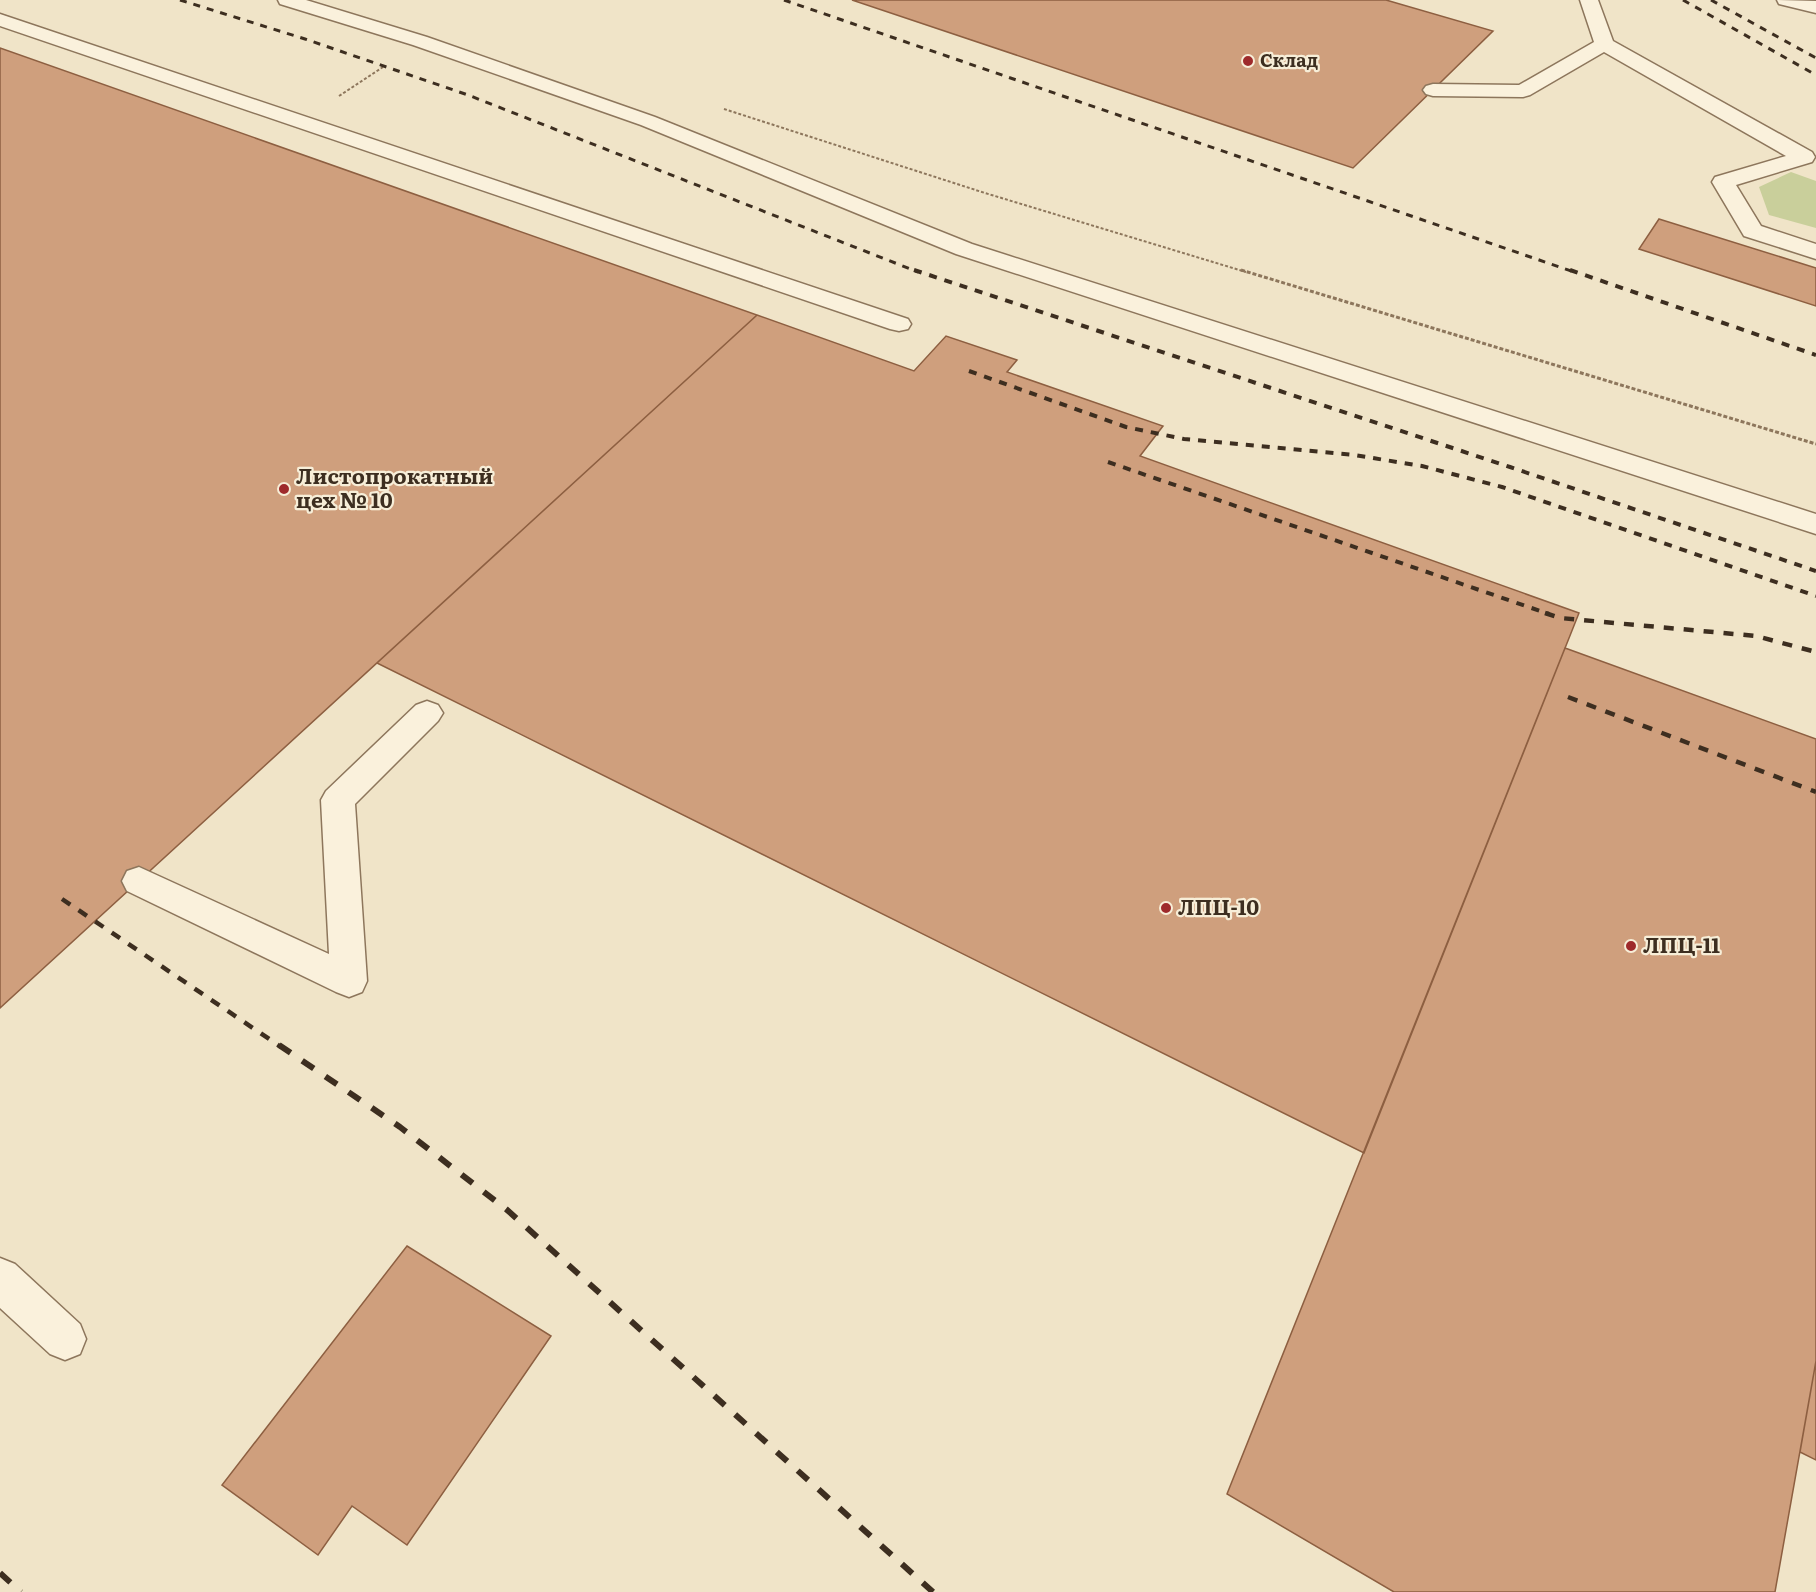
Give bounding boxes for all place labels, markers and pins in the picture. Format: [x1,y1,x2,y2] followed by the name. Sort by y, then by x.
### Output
[1260,46,1318,73] place label: Склад
[1241,54,1255,68] marker: Склад
[296,459,493,514] place label: Листопрокатный цех № 10
[277,482,291,496] marker: Листопрокатный цех № 10
[1178,890,1259,921] place label: ЛПЦ-10
[1159,901,1173,915] marker: ЛПЦ-10
[1643,928,1720,959] place label: ЛПЦ-11
[1624,939,1638,953] marker: ЛПЦ-11

